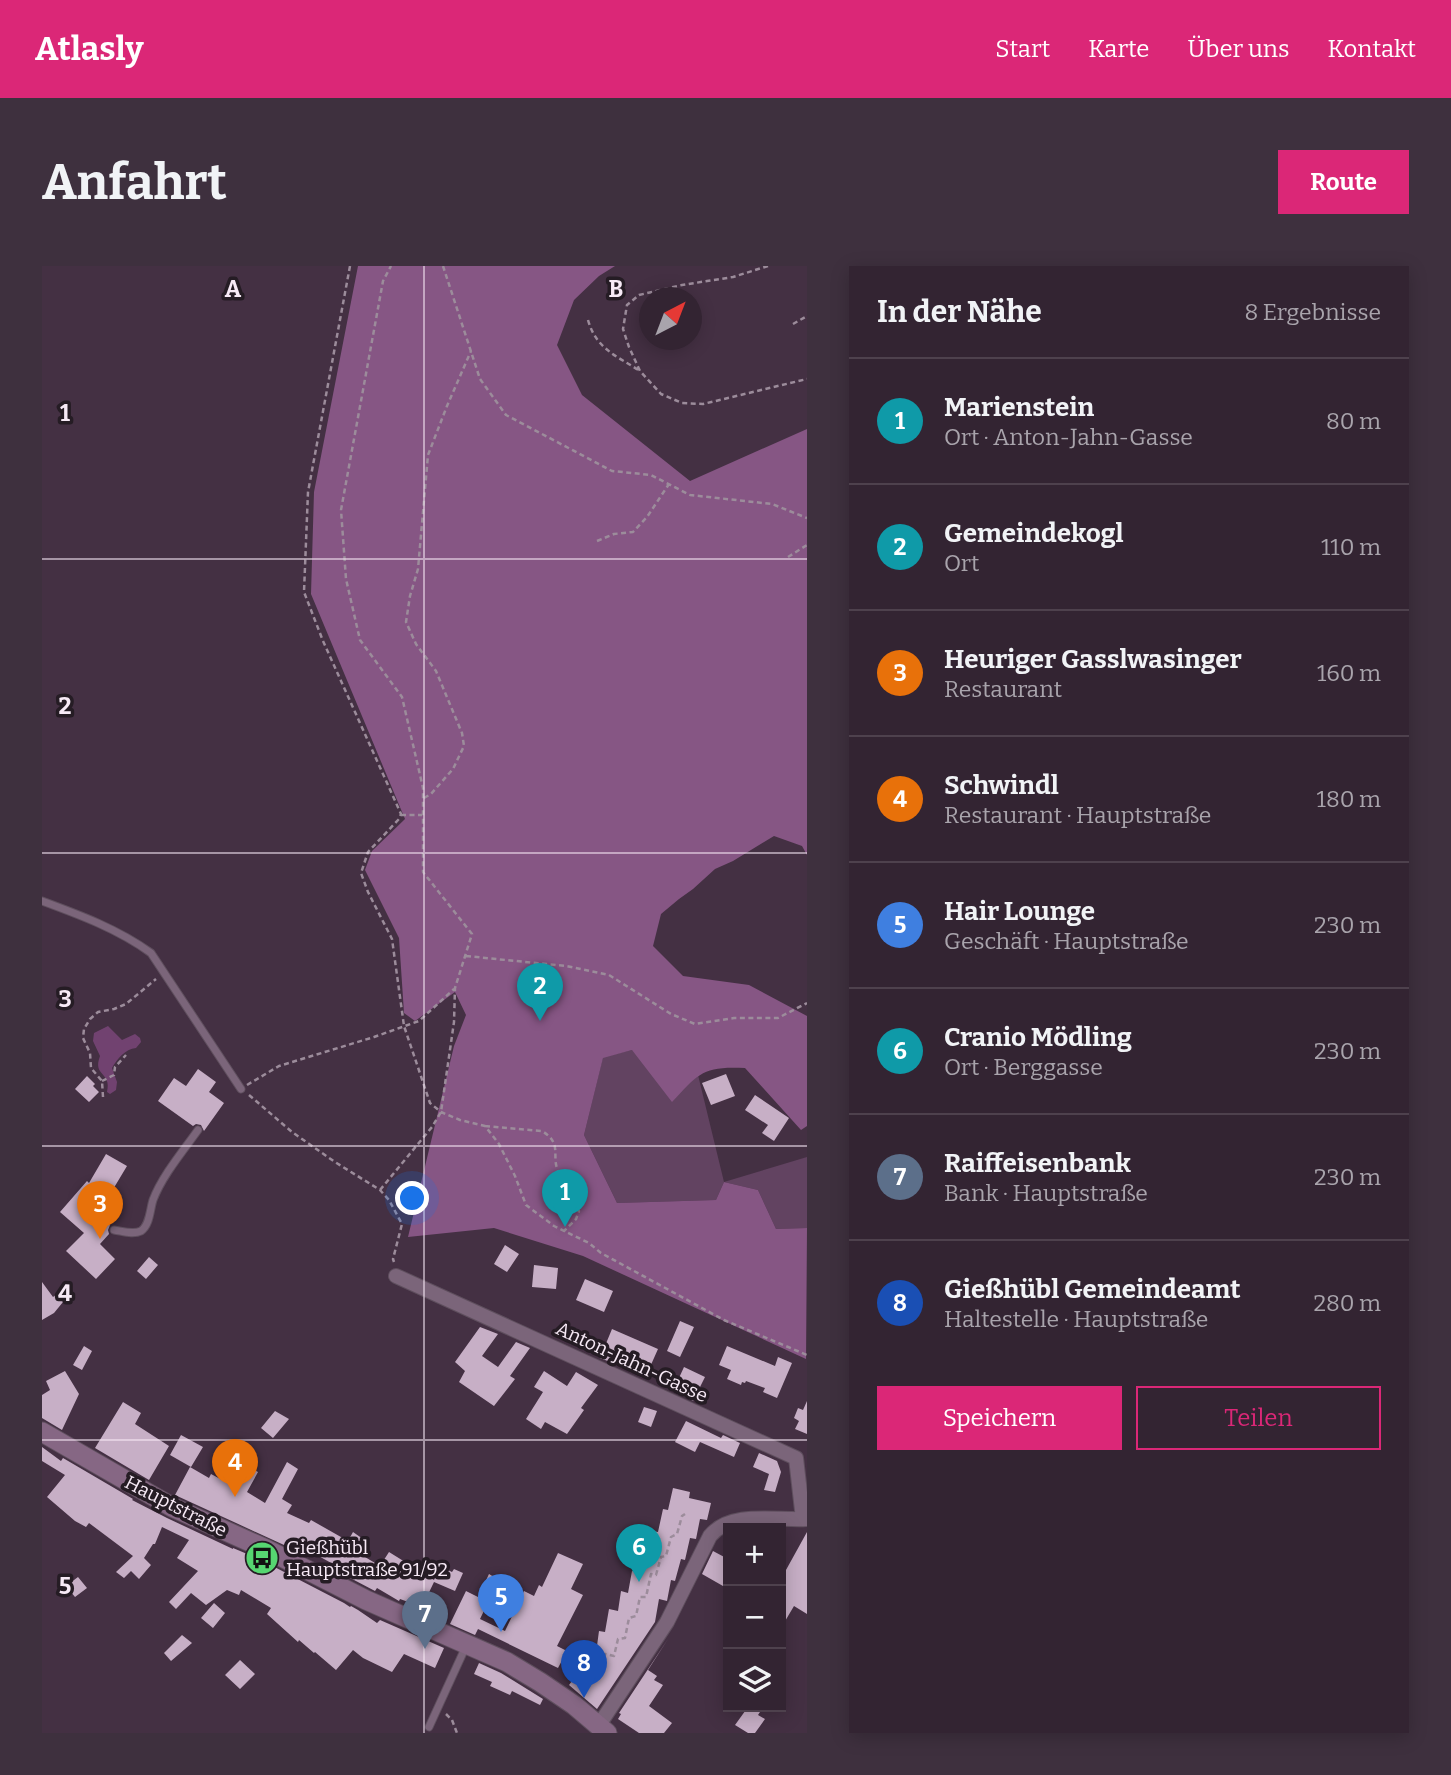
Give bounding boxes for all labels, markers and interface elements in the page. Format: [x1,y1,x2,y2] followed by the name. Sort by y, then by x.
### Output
[35,29,144,69] text: Atlasly
[995,35,1050,63] text: Start
[1088,35,1150,63] text: Karte
[1188,35,1290,63] text: Über uns
[1328,35,1416,63] text: Kontakt
[1278,150,1409,214] button: Route
[42,153,227,212] text: Anfahrt
[225,275,242,303] text: A
[609,275,623,303] text: B
[639,287,702,350] north arrow
[877,294,1042,330] text: In der Nähe
[1244,298,1381,326] text: 8 Ergebnisse
[944,392,1094,423] text: Marienstein
[60,399,70,427] text: 1
[895,407,905,435] text: 1
[1326,407,1381,435] text: 80 m
[944,423,1193,451] text: Ort · Anton-Jahn-Gasse
[944,518,1124,549] text: Gemeindekogl
[894,533,906,561] text: 2
[1321,533,1381,561] text: 110 m
[944,549,979,577] text: Ort
[944,644,1242,675] text: Heuriger Gasslwasinger
[893,659,907,687] text: 3
[1317,659,1381,687] text: 160 m
[944,675,1062,703] text: Restaurant
[59,692,72,720] text: 2
[944,770,1059,801] text: Schwindl
[893,785,907,813] text: 4
[1317,785,1381,813] text: 180 m
[944,801,1211,829] text: Restaurant · Hauptstraße
[944,896,1095,927] text: Hair Lounge
[894,911,906,939] text: 5
[1314,911,1381,939] text: 230 m
[944,927,1189,955] text: Geschäft · Hauptstraße
[517,963,563,1021] pin: 2
[58,985,72,1013] text: 3
[944,1022,1132,1053] text: Cranio Mödling
[893,1037,907,1065] text: 6
[1314,1037,1381,1065] text: 230 m
[944,1053,1103,1081] text: Ort · Berggasse
[944,1148,1131,1179] text: Raiffeisenbank
[894,1163,906,1191] text: 7
[1314,1163,1381,1191] text: 230 m
[542,1169,588,1227] pin: 1
[944,1179,1148,1207] text: Bank · Hauptstraße
[77,1181,123,1239] pin: 3
[395,1181,429,1215] your location
[944,1274,1241,1305] text: Gießhübl Gemeindeamt
[58,1279,72,1307] text: 4
[893,1289,907,1317] text: 8
[1313,1289,1381,1317] text: 280 m
[944,1305,1208,1333] text: Haltestelle · Hauptstraße
[552,1317,712,1407] street label: Anton-Jahn-Gasse
[877,1386,1122,1450] button: Speichern
[1136,1386,1381,1450] button: Teilen
[212,1439,258,1497] pin: 4
[121,1470,231,1542] street label: Hauptstraße
[723,1523,786,1712] map controls
[723,1523,786,1586] button: +
[616,1524,662,1582] pin: 6
[286,1536,448,1581] place label: Gießhübl Hauptstraße 91/92
[243,1539,281,1577] bus stop icon: Gießhübl Hauptstraße 91/92
[59,1572,71,1600] text: 5
[478,1574,524,1632] pin: 5
[723,1586,786,1649] button: −
[402,1591,448,1649] pin: 7
[561,1640,607,1698] pin: 8
[723,1649,786,1712] button: layers

